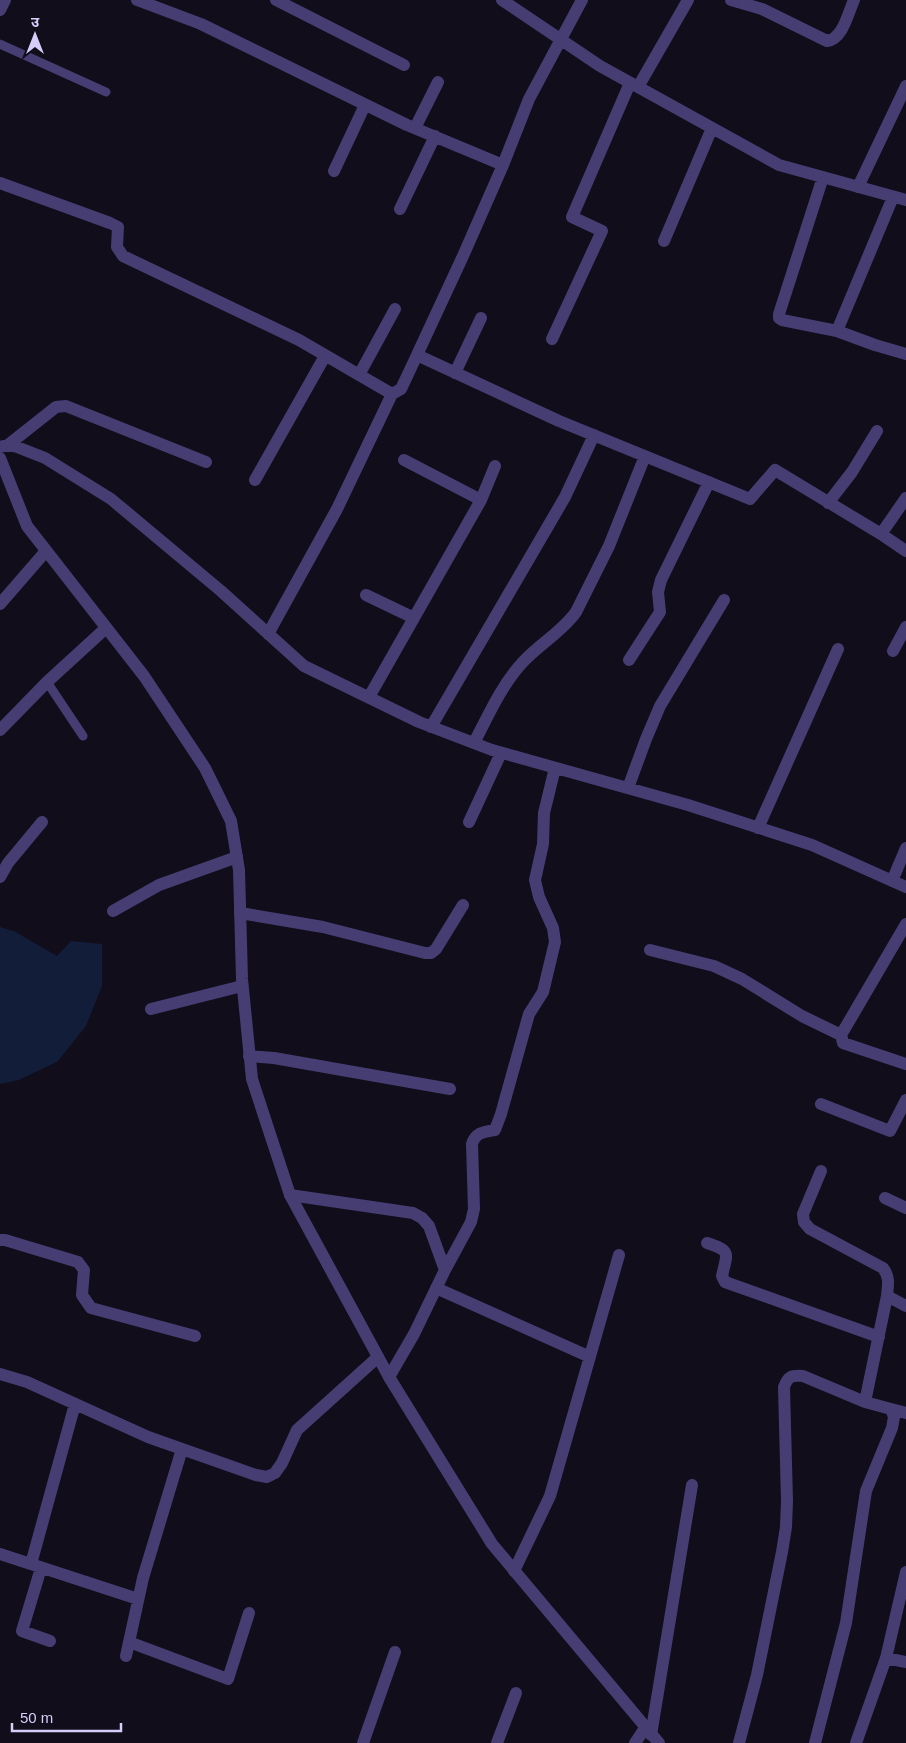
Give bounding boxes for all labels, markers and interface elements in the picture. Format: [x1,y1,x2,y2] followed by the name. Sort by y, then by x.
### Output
[10,10,60,60] north arrow
[31,14,40,30] text: उ
[12,1700,121,1732] scale bar
[20,1709,53,1726] text: 50 m

